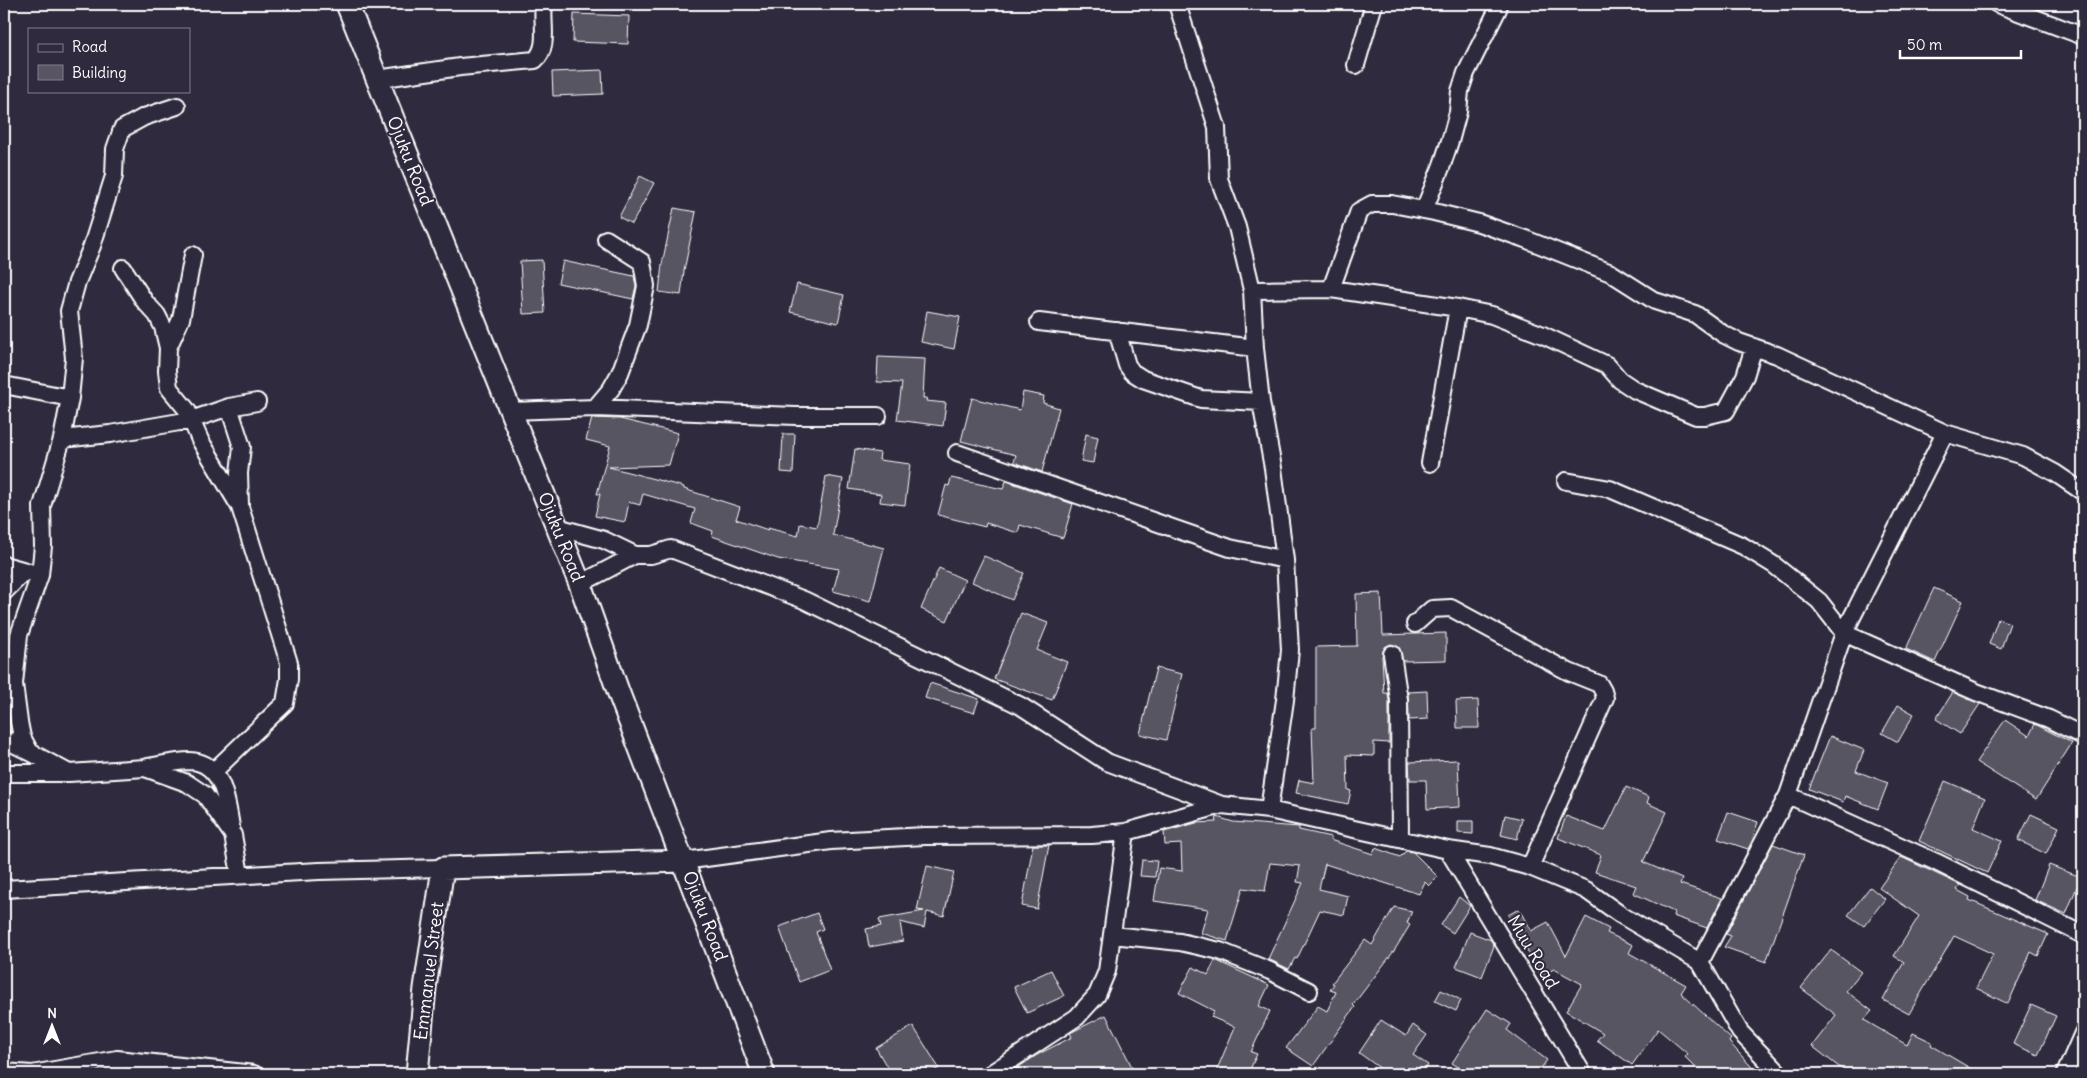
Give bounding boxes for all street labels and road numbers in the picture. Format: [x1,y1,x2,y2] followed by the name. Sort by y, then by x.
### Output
[382,113,439,209] street label: Ojuku Road
[533,489,590,585] street label: Ojuku Road
[678,868,733,965] street label: Ojuku Road
[409,900,448,1041] street label: Emmanuel Street
[1502,911,1565,993] street label: Muu Road

